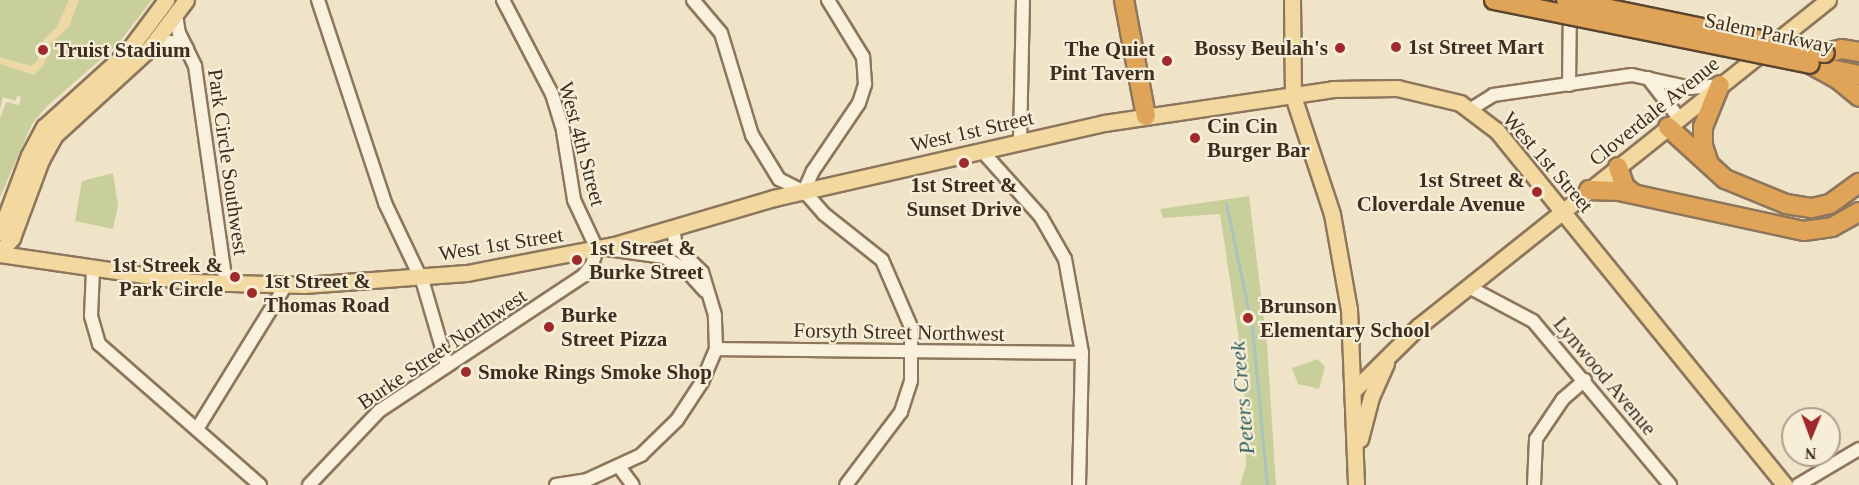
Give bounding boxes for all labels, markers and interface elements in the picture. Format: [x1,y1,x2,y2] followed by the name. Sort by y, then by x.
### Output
[1702,7,1836,59] street label: Salem Parkway
[1408,34,1544,60] place label: 1st Street Mart
[1194,35,1328,61] place label: Bossy Beulah's
[1049,36,1155,86] place label: The Quiet Pint Tavern
[55,37,191,63] place label: Truist Stadium
[1389,40,1403,54] marker: 1st Street Mart
[1333,41,1347,55] marker: Bossy Beulah's
[36,43,50,57] marker: Truist Stadium
[1583,51,1725,171] street label: Cloverdale Avenue
[1160,54,1174,68] marker: The Quiet Pint Tavern
[202,67,254,257] street label: Park Circle Southwest
[553,79,611,209] street label: West 4th Street
[908,105,1036,157] street label: West 1st Street
[1497,106,1599,218] street label: West 1st Street
[1207,113,1310,163] place label: Cin Cin Burger Bar
[1188,131,1202,145] marker: Cin Cin Burger Bar
[957,156,971,170] marker: 1st Street & Sunset Drive
[1356,167,1525,217] place label: 1st Street & Cloverdale Avenue
[907,172,1021,222] place label: 1st Street & Sunset Drive
[1530,185,1544,199] marker: 1st Street & Cloverdale Avenue
[437,222,565,266] street label: West 1st Street
[589,235,704,285] place label: 1st Street & Burke Street
[111,252,223,302] place label: 1st Streek & Park Circle
[570,253,584,267] marker: 1st Street & Burke Street
[264,268,389,318] place label: 1st Street & Thomas Road
[228,270,242,284] marker: 1st Streek & Park Circle
[353,283,531,415] street label: Burke Street Northwest
[245,286,259,300] marker: 1st Street & Thomas Road
[1260,293,1430,343] place label: Brunson Elementary School
[561,302,667,352] place label: Burke Street Pizza
[1241,311,1255,325] marker: Brunson Elementary School
[1548,311,1662,441] street label: Lynwood Avenue
[793,318,1005,346] street label: Forsyth Street Northwest
[542,320,556,334] marker: Burke Street Pizza
[1224,340,1260,456] water label: Peters Creek
[478,359,712,385] place label: Smoke Rings Smoke Shop
[459,365,473,379] marker: Smoke Rings Smoke Shop
[1781,407,1841,467] north arrow
[1805,445,1817,462] text: N

